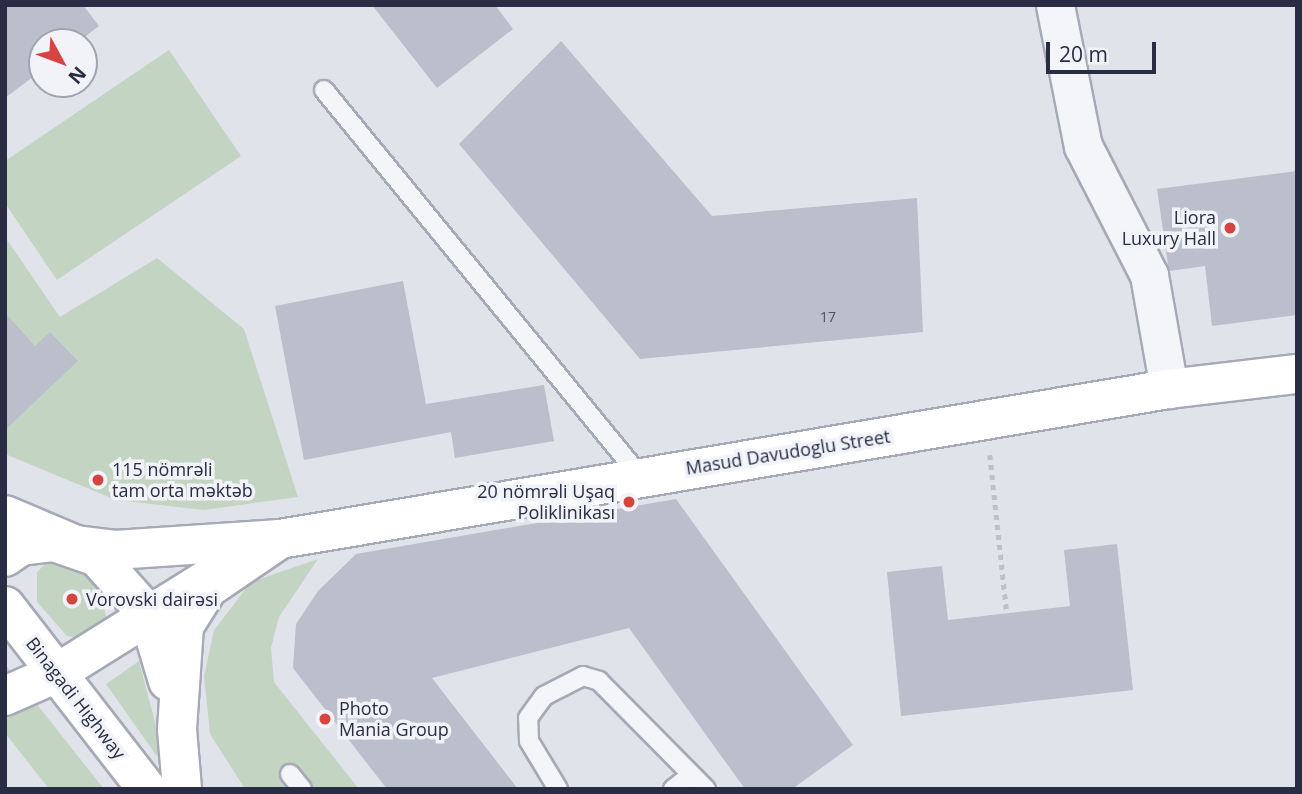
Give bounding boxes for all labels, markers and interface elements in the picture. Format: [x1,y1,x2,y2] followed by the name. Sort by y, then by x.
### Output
[28,28,98,98] north arrow
[1050,28,1160,72] scale bar
[1059,40,1108,68] text: 20 m
[62,61,92,90] text: N
[1122,207,1216,249] place label: Liora Luxury Hall
[1222,220,1238,236] marker: Liora Luxury Hall
[820,309,836,325] house number: 17
[684,425,892,479] street label: Masud Davudoglu Street
[112,459,253,502] place label: 115 nömrəli tam orta məktəb
[90,472,106,488] marker: 115 nömrəli tam orta məktəb
[477,481,615,524] place label: 20 nömrəli Uşaq Poliklinikası
[621,494,637,510] marker: 20 nömrəli Uşaq Poliklinikası
[86,588,218,610] place label: Vorovski dairəsi
[64,591,80,607] marker: Vorovski dairəsi
[22,633,130,763] street label: Binagadi Highway
[339,698,449,740] place label: Photo Mania Group
[317,711,333,727] marker: Photo Mania Group

